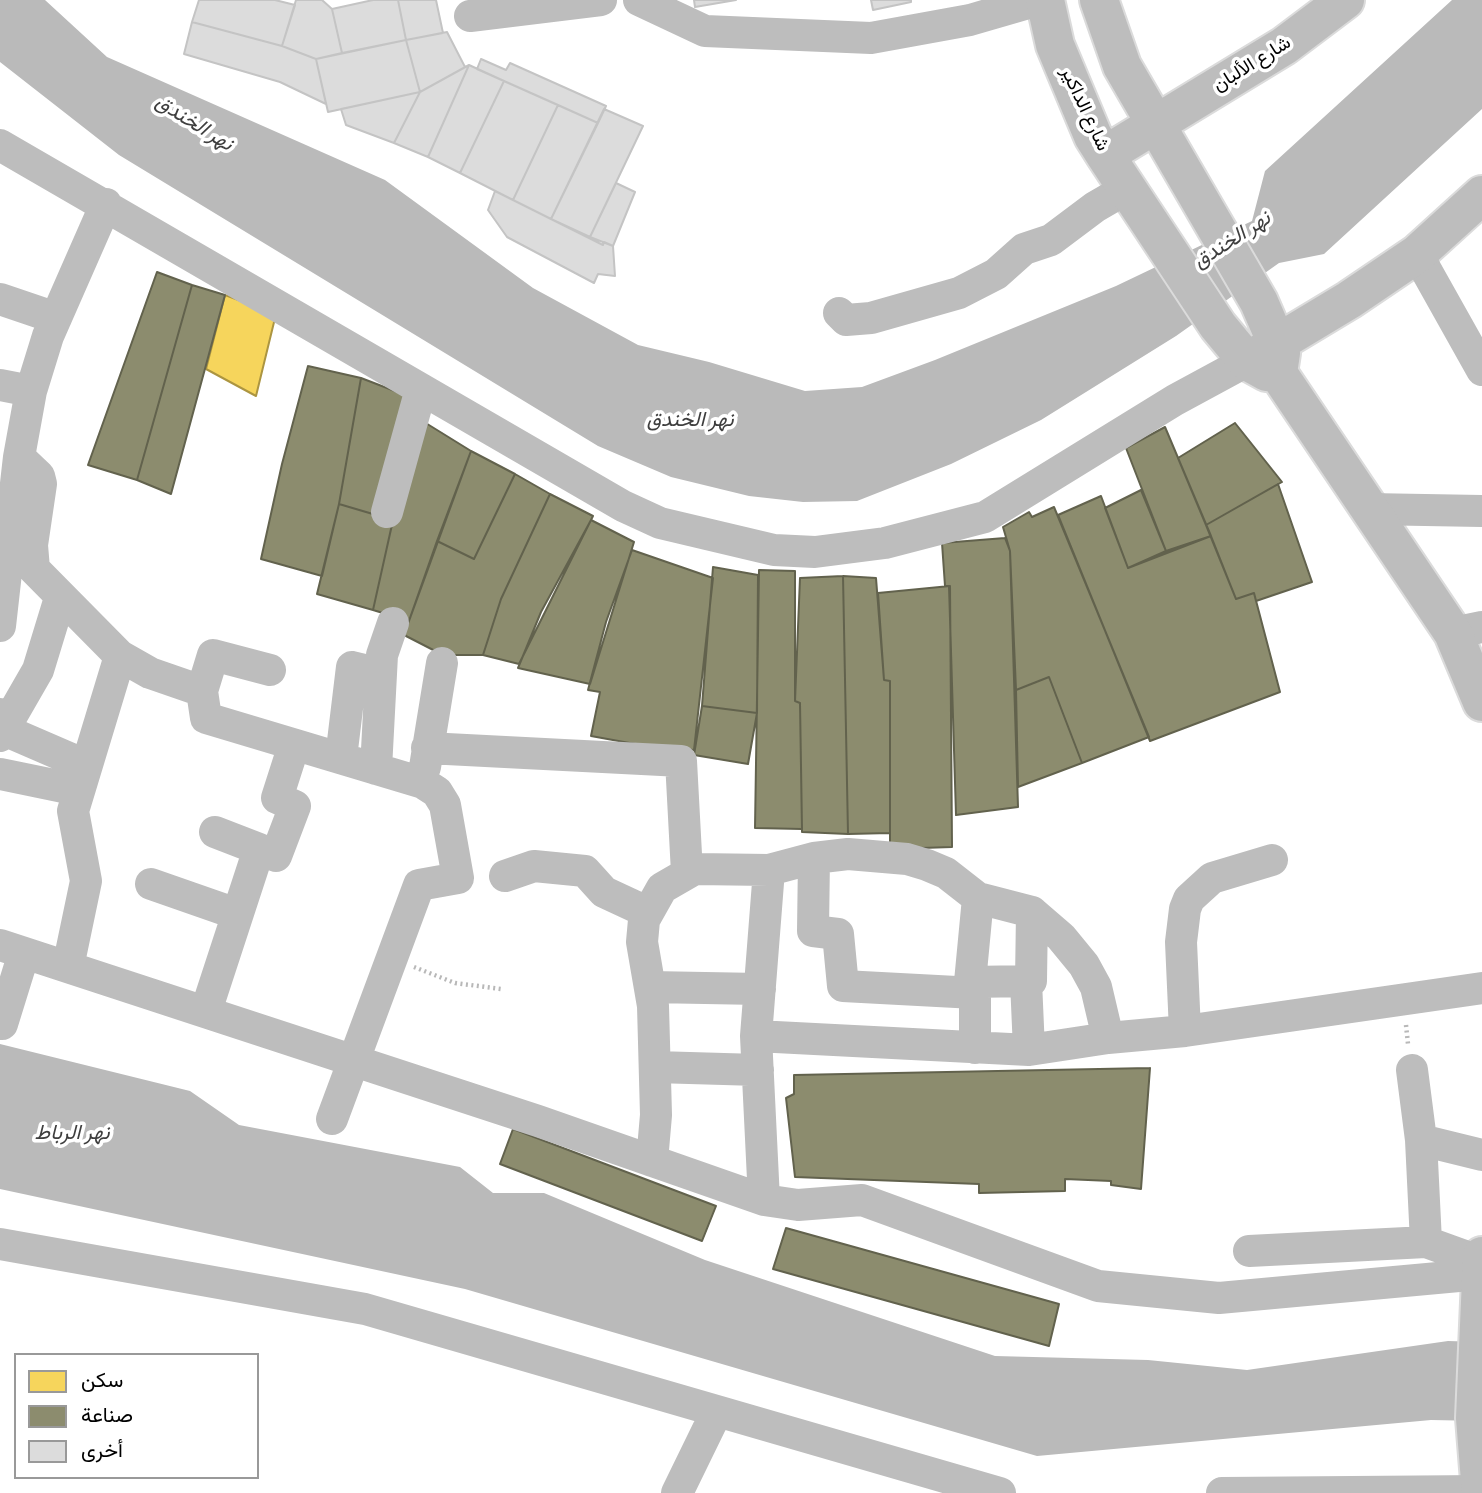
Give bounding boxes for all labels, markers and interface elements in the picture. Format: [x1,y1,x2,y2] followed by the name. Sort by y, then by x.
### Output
[1209,31,1295,97] street label: شارع الألبان
[1056,63,1114,155] street label: شارع الداكير
[150,89,238,157] water label: نهر الخندق
[1189,206,1275,274] water label: نهر الخندق
[646,407,734,433] water label: نهر الخندق
[35,1120,109,1146] water label: نهر الرباط
[14,1353,259,1479] legend
[81,1366,123,1393] text: سكن
[81,1401,133,1428] text: صناعة
[81,1436,123,1463] text: أخرى

